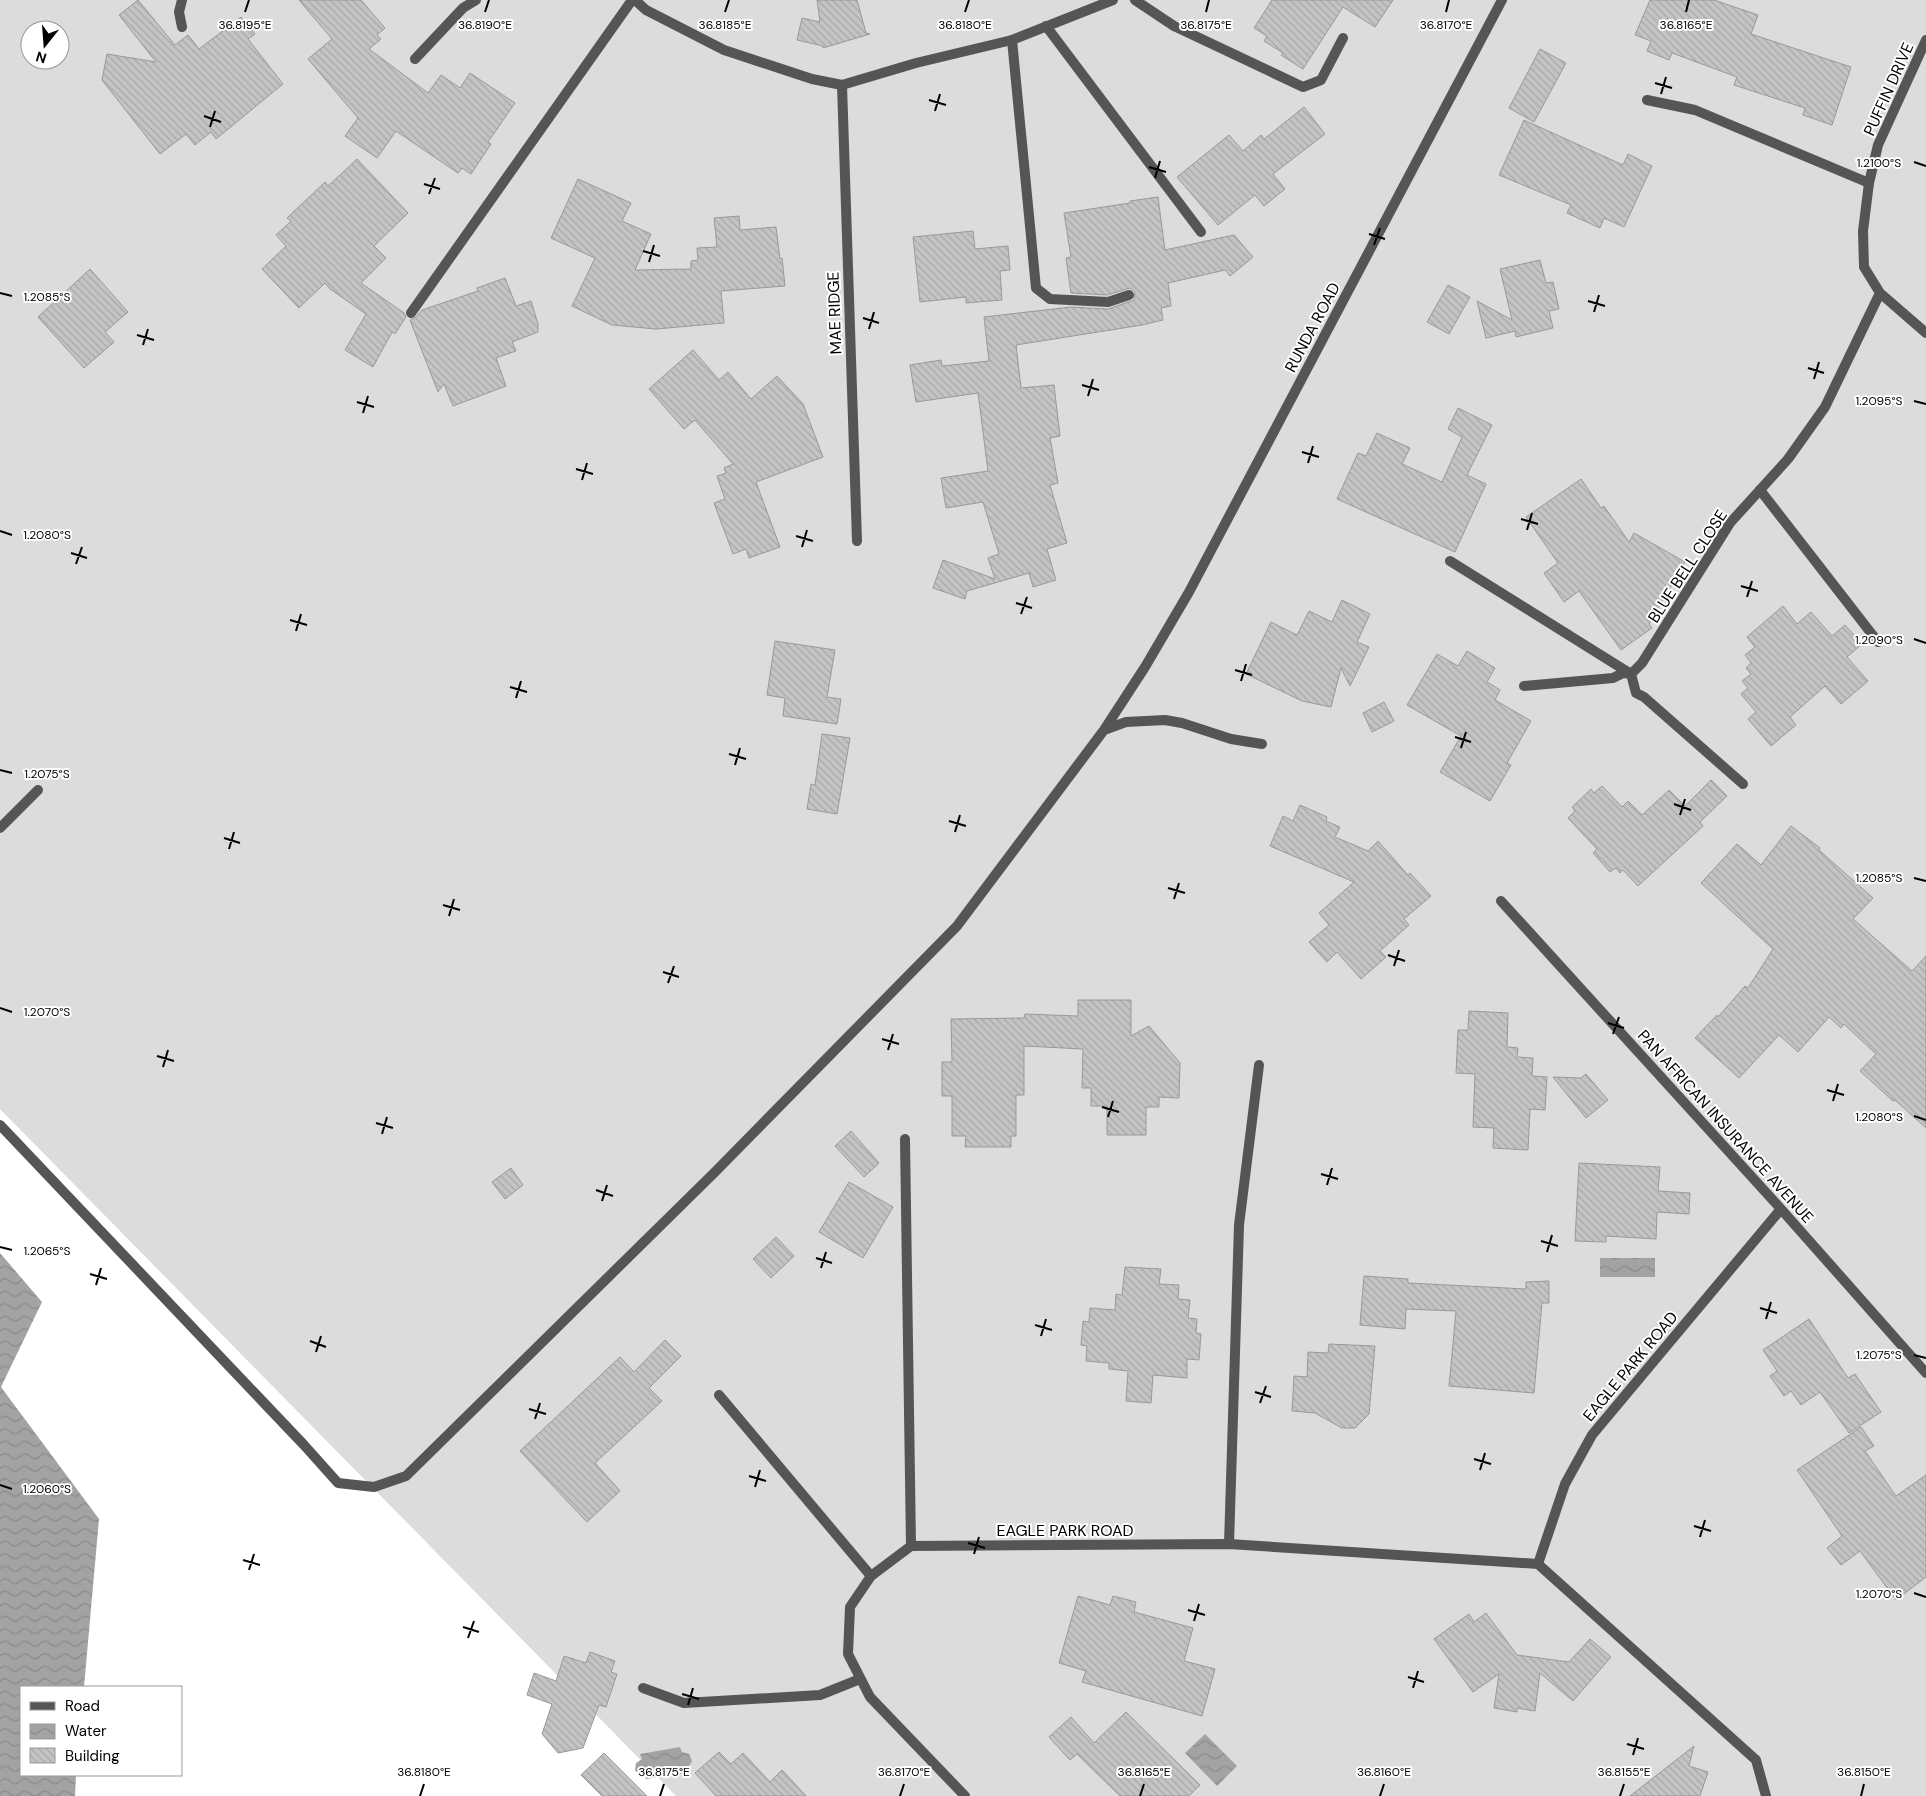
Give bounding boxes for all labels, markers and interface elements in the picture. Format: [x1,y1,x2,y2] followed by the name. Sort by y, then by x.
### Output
[218,17,272,33] text: 36.8195°E
[458,17,512,33] text: 36.8190°E
[699,17,752,33] text: 36.8185°E
[938,17,992,33] text: 36.8180°E
[1180,17,1232,33] text: 36.8175°E
[1420,17,1473,33] text: 36.8170°E
[1660,17,1713,33] text: 36.8165°E
[20,20,70,70] north arrow
[1859,39,1918,139] street label: PUFFIN DRIVE
[34,47,49,68] text: N
[1857,155,1901,171] text: 1.2100°S
[823,271,846,355] street label: MAE RIDGE
[1280,279,1345,376] street label: RUNDA ROAD
[24,289,70,305] text: 1.2085°S
[1855,393,1903,409] text: 1.2095°S
[1643,506,1732,627] street label: BLUE BELL CLOSE
[23,527,71,543] text: 1.2080°S
[1855,632,1903,648] text: 1.2090°S
[24,766,70,782] text: 1.2075°S
[1856,870,1902,886] text: 1.2085°S
[24,1004,70,1020] text: 1.2070°S
[1633,1025,1818,1227] street label: PAN AFRICAN INSURANCE AVENUE
[1855,1109,1903,1125] text: 1.2080°S
[24,1243,70,1259] text: 1.2065°S
[1578,1307,1683,1426] street label: EAGLE PARK ROAD
[1856,1347,1902,1363] text: 1.2075°S
[23,1481,71,1497] text: 1.2060°S
[996,1520,1134,1541] street label: EAGLE PARK ROAD
[1856,1586,1902,1602] text: 1.2070°S
[20,1686,182,1776] legend
[65,1696,100,1716] text: Road
[65,1721,107,1741] text: Water
[65,1746,120,1766] text: Building
[397,1764,451,1780] text: 36.8180°E
[638,1764,690,1780] text: 36.8175°E
[878,1764,931,1780] text: 36.8170°E
[1118,1764,1171,1780] text: 36.8165°E
[1357,1764,1411,1780] text: 36.8160°E
[1598,1764,1651,1780] text: 36.8155°E
[1837,1764,1891,1780] text: 36.8150°E

